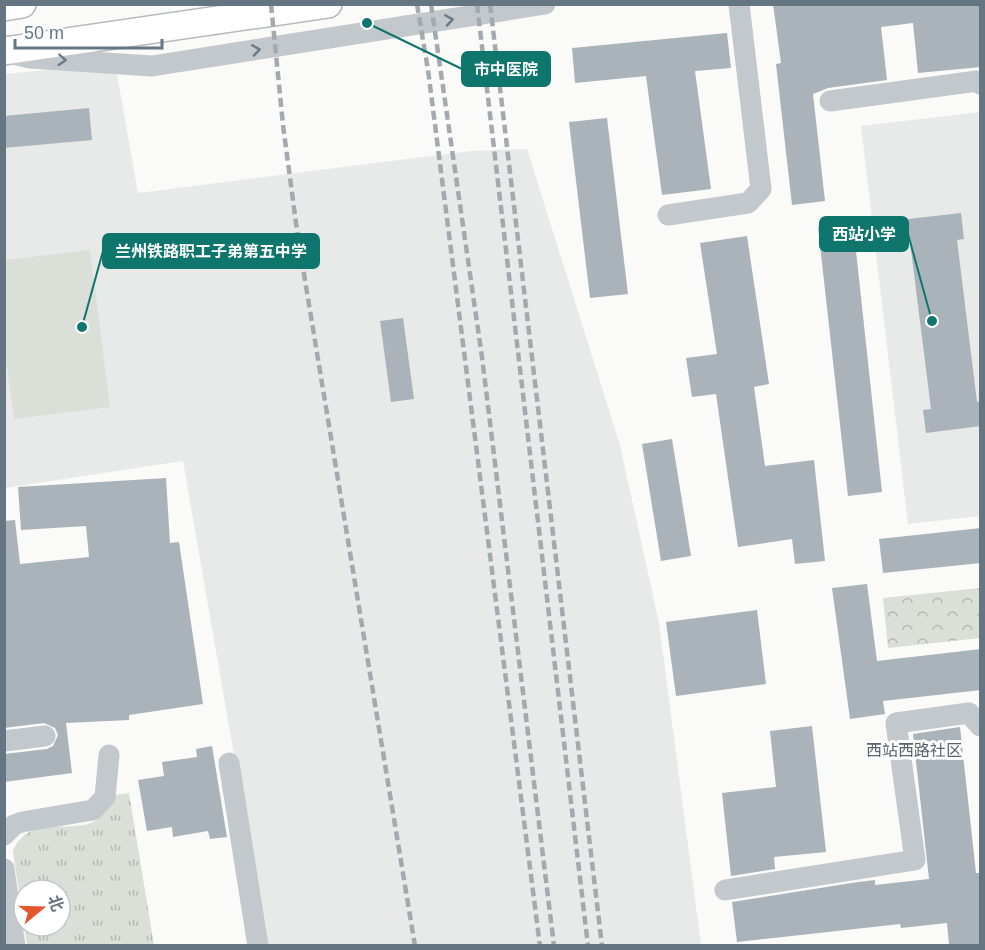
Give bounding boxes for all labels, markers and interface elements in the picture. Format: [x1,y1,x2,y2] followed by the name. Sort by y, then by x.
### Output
[15,12,162,50] scale bar
[444,15,453,27] one-way arrow
[24,23,64,43] text: 50 m
[251,44,260,56] one-way arrow
[462,52,550,86] callout: 市中医院
[58,54,67,67] one-way arrow
[474,61,538,78] text: 市中医院
[820,217,908,251] callout: 西站小学
[832,226,896,243] text: 西站小学
[103,234,319,268] callout: 兰州铁路职工子弟第五中学
[115,242,307,260] text: 兰州铁路职工子弟第五中学
[866,742,962,759] district label: 西站西路社区
[12,878,72,938] north arrow
[45,893,66,914] text: 北

